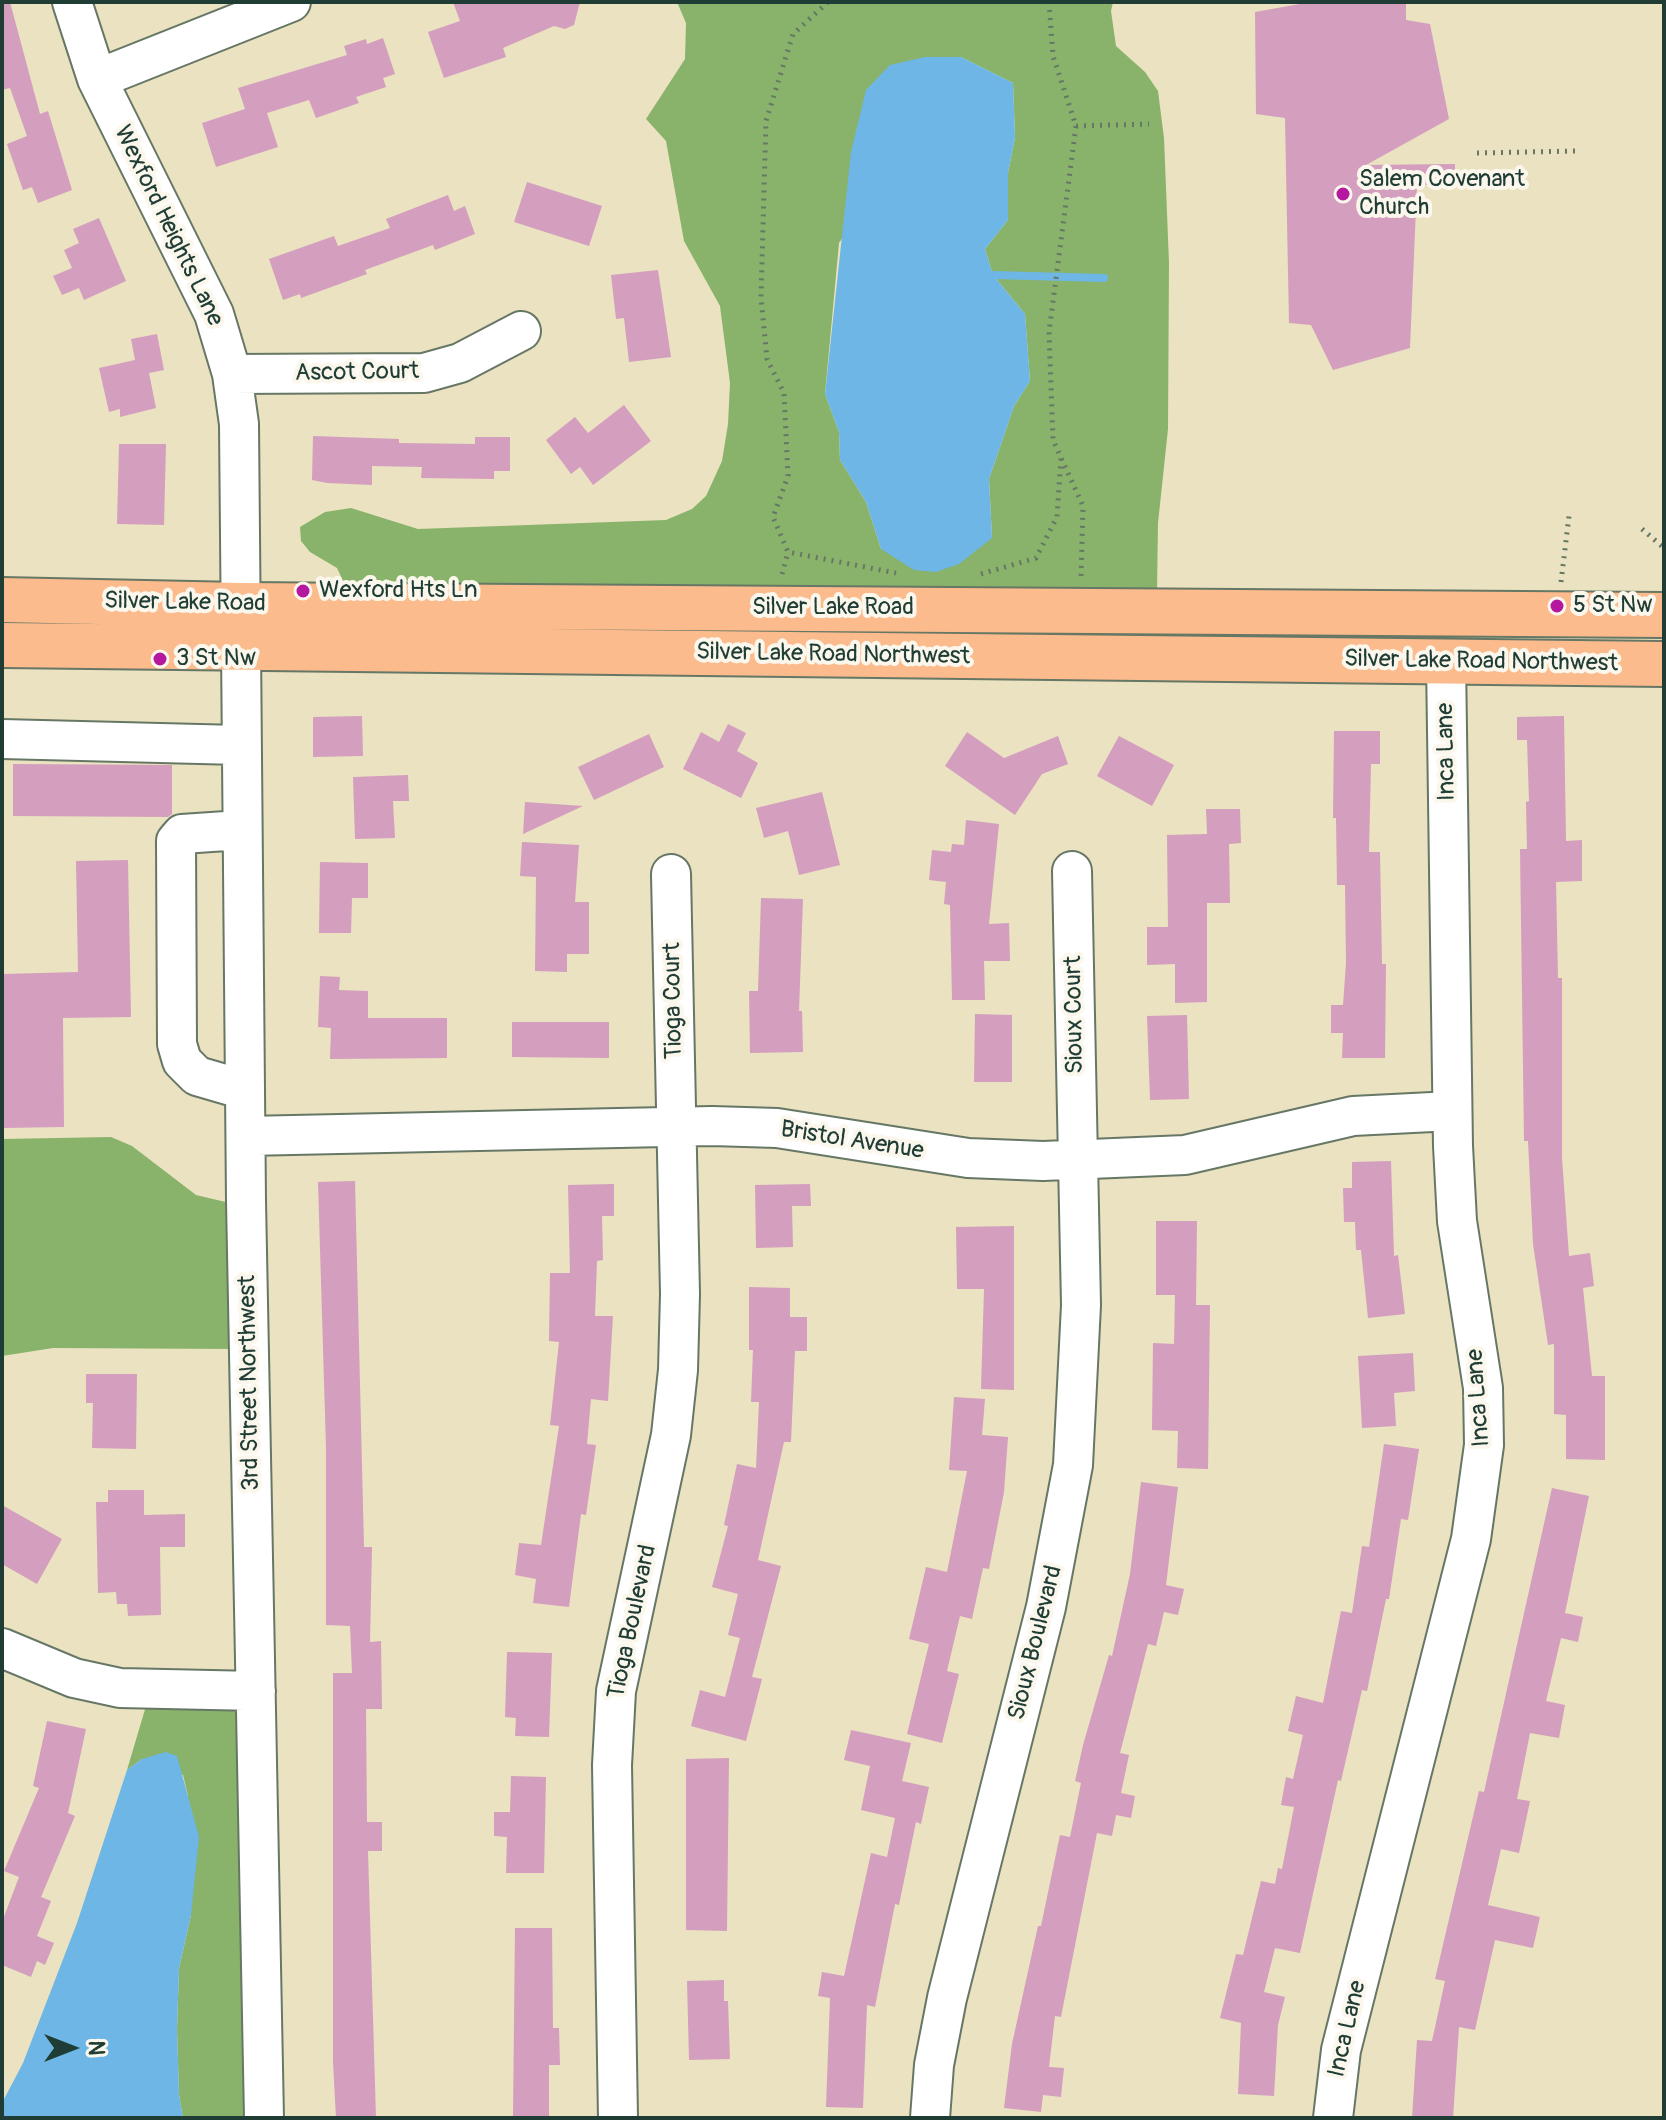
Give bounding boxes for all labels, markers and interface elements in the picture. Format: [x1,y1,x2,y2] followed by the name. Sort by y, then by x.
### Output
[107,121,229,331] street label: Wexford Heights Lane
[1359,166,1525,222] place label: Salem Covenant Church
[1334,185,1352,203] marker: Salem Covenant Church
[295,358,419,388] street label: Ascot Court
[319,577,477,605] place label: Wexford Hts Ln
[294,582,312,600] marker: Wexford Hts Ln
[104,587,266,619] street label: Silver Lake Road
[1573,592,1653,620] place label: 5 St Nw
[752,594,914,622] street label: Silver Lake Road
[1548,597,1566,615] marker: 5 St Nw
[696,638,970,672] street label: Silver Lake Road Northwest
[176,645,256,673] place label: 3 St Nw
[1344,645,1618,679] street label: Silver Lake Road Northwest
[151,650,169,668] marker: 3 St Nw
[1432,703,1462,801] street label: Inca Lane
[659,942,689,1060] street label: Tioga Court
[1060,956,1090,1074] street label: Sioux Court
[778,1115,926,1167] street label: Bristol Avenue
[234,1275,266,1491] street label: 3rd Street Northwest
[1461,1348,1497,1448] street label: Inca Lane
[603,1542,663,1702] street label: Tioga Boulevard
[1003,1563,1069,1723] street label: Sioux Boulevard
[1323,1978,1373,2080] street label: Inca Lane
[32,2008,112,2088] north arrow
[82,2041,110,2055] text: N

